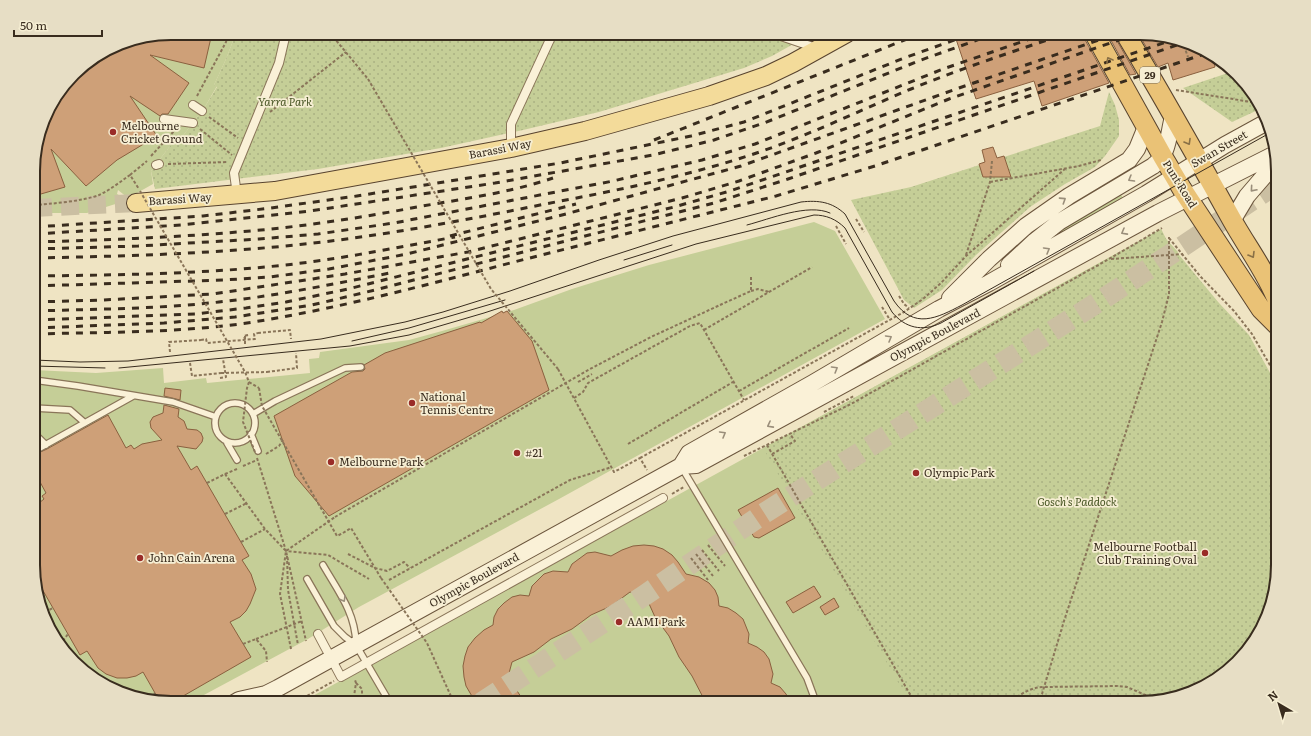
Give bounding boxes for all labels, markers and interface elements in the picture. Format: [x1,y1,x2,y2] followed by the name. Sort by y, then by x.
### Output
[14,12,102,38] scale bar
[20,16,47,34] text: 50 m
[1106,56,1113,64] one-way arrow
[1140,67,1160,83] road number: 29
[258,93,312,109] park label: Yarra Park
[121,117,203,146] place label: Melbourne Cricket Ground
[1187,125,1250,171] street label: Swan Street
[108,127,118,137] marker: Melbourne Cricket Ground
[467,134,533,162] street label: Barassi Way
[1184,138,1191,146] one-way arrow
[1160,156,1202,211] street label: Punt Road
[1128,175,1136,182] one-way arrow
[1250,185,1257,192] one-way arrow
[148,188,213,208] street label: Barassi Way
[1059,198,1066,205] one-way arrow
[1120,228,1128,235] one-way arrow
[1043,248,1050,255] one-way arrow
[1247,251,1255,258] one-way arrow
[886,303,983,365] street label: Olympic Boulevard
[885,335,892,342] one-way arrow
[831,367,838,374] one-way arrow
[420,388,494,417] place label: National Tennis Centre
[407,398,417,408] marker: National Tennis Centre
[767,420,775,427] one-way arrow
[719,432,726,439] one-way arrow
[525,444,543,460] place label: #21
[512,448,522,458] marker: #21
[339,453,424,469] place label: Melbourne Park
[326,457,336,467] marker: Melbourne Park
[924,464,995,480] place label: Olympic Park
[911,468,921,478] marker: Olympic Park
[1037,493,1117,509] park label: Gosch's Paddock
[1093,538,1197,567] place label: Melbourne Football Club Training Oval
[426,548,522,610] street label: Olympic Boulevard
[1200,548,1210,558] marker: Melbourne Football Club Training Oval
[148,549,235,565] place label: John Cain Arena
[135,553,145,563] marker: John Cain Arena
[338,595,345,602] one-way arrow
[627,613,685,629] place label: AAMI Park
[614,617,624,627] marker: AAMI Park
[1259,684,1299,724] north arrow
[1264,686,1281,704] text: N

